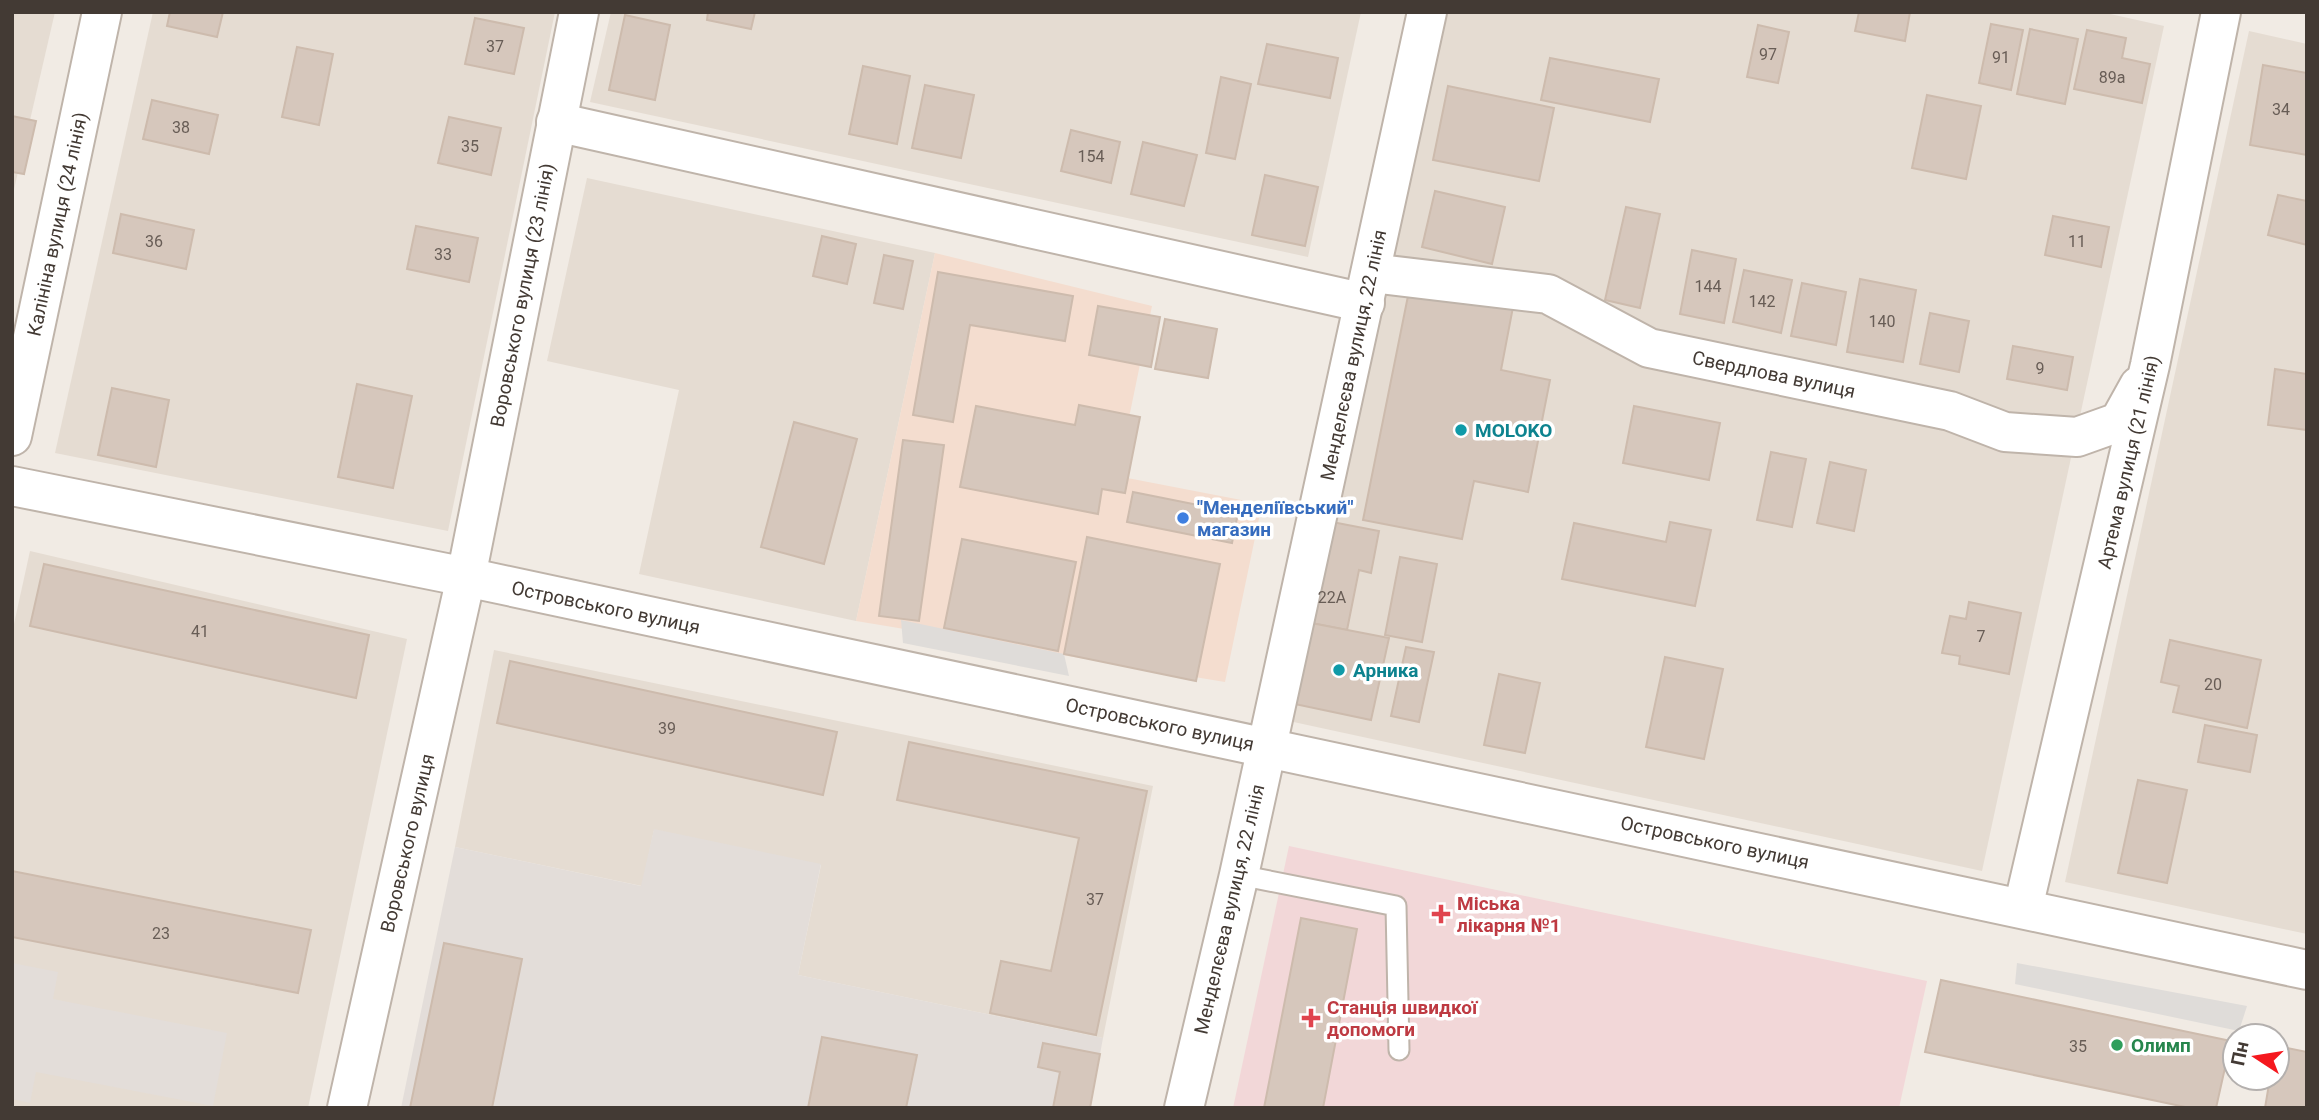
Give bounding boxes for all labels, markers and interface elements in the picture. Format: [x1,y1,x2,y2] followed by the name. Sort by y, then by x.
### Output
[486,37,504,56] house number: 37
[1759,45,1777,64] house number: 97
[1992,48,2010,67] house number: 91
[2099,68,2125,87] house number: 89а
[2272,100,2290,119] house number: 34
[22,110,92,338] street label: Калініна вулиця (24 лiнiя)
[172,118,190,137] house number: 38
[461,137,479,156] house number: 35
[1078,147,1104,166] house number: 154
[486,161,559,429] street label: Воровського вулиця (23 лiнiя)
[1316,228,1391,483] street label: Менделєєва вулиця, 22 лінія
[145,232,163,251] house number: 36
[2068,232,2086,251] house number: 11
[434,245,452,264] house number: 33
[1695,277,1721,296] house number: 144
[1749,292,1775,311] house number: 142
[1869,312,1895,331] house number: 140
[1690,346,1858,403] street label: Свердлова вулиця
[2093,353,2164,571] street label: Артема вулиця (21 лiнiя)
[2036,359,2045,378] house number: 9
[1475,419,1552,442] place label: MOLOKO
[1453,422,1469,438] marker: MOLOKO
[1197,496,1353,541] place label: "Менделіївський" магазин
[1175,510,1191,526] marker: "Менделіївський" магазин
[510,576,702,639] street label: Островського вулиця
[1318,588,1347,607] house number: 22А
[191,622,209,641] house number: 41
[1977,627,1986,646] house number: 7
[1353,659,1419,682] place label: Арника
[1331,662,1347,678] marker: Арника
[2204,675,2222,694] house number: 20
[1064,693,1256,756] street label: Островського вулиця
[658,719,676,738] house number: 39
[376,752,439,935] street label: Воровського вулиця
[1190,782,1269,1036] street label: Менделєєва вулиця, 22 лінія
[1619,811,1811,874] street label: Островського вулиця
[1086,890,1104,909] house number: 37
[1457,892,1561,937] place label: Міська лікарня №1
[1431,904,1451,924] marker: Міська лікарня №1
[152,924,170,943] house number: 23
[1327,996,1479,1041] place label: Станція швидкої допомоги
[1301,1008,1321,1028] marker: Станція швидкої допомоги
[2221,1022,2291,1092] north arrow
[2131,1034,2191,1057] place label: Олимп
[2069,1037,2087,1056] house number: 35
[2109,1037,2125,1053] marker: Олимп
[2226,1039,2254,1068] text: Пн

